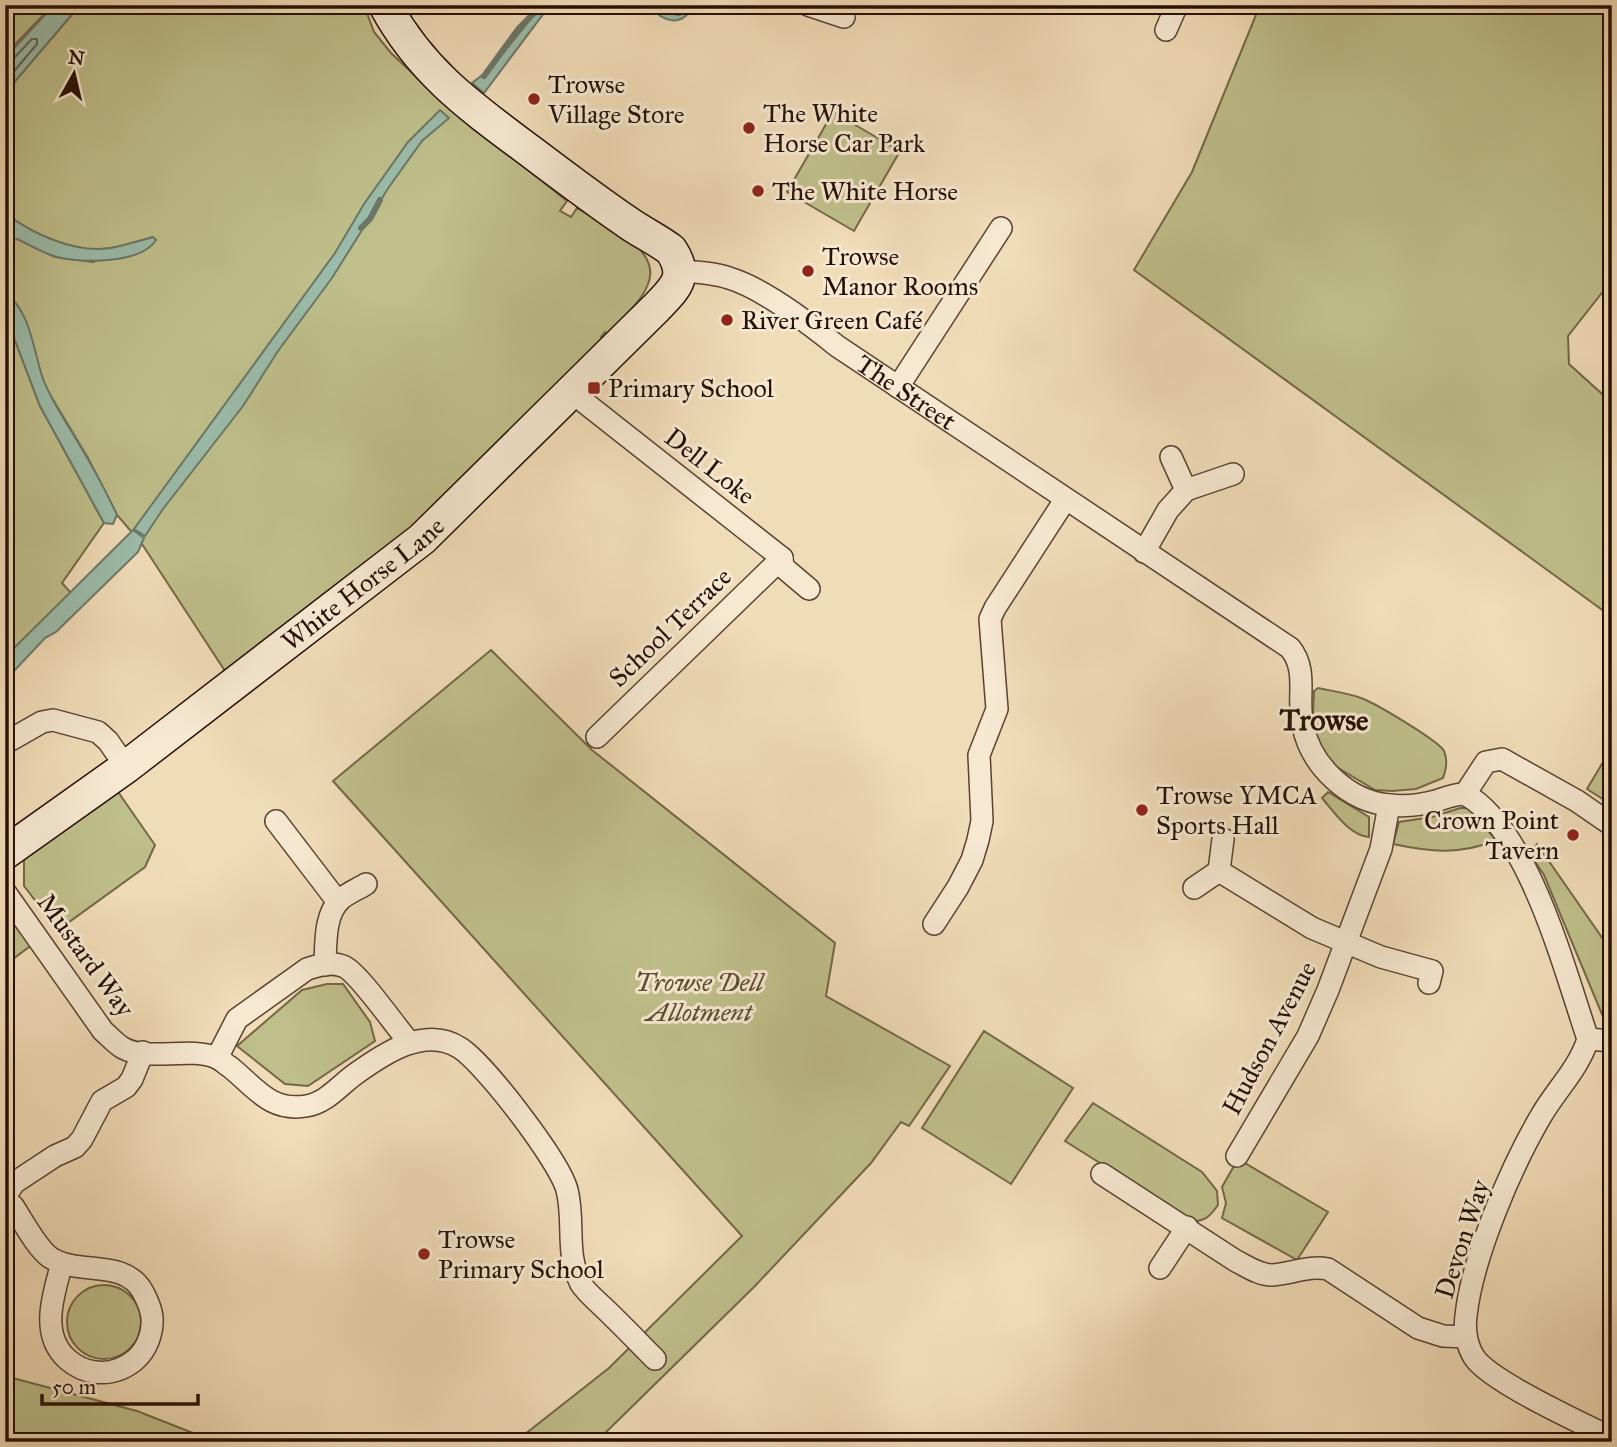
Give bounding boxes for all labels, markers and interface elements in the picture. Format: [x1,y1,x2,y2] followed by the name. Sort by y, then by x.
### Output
[38,38,108,108] north arrow
[67,45,86,70] text: N
[547,68,685,130] place label: Trowse Village Store
[526,91,542,107] marker: Trowse Village Store
[763,97,926,159] place label: The White Horse Car Park
[741,120,757,136] marker: The White Horse Car Park
[772,175,958,207] place label: The White Horse
[750,183,766,199] marker: The White Horse
[822,240,978,302] place label: Trowse Manor Rooms
[800,263,816,279] marker: Trowse Manor Rooms
[741,304,923,336] place label: River Green Café
[719,312,735,328] marker: River Green Café
[850,347,962,437] street label: The Street
[608,372,774,404] place label: Primary School
[586,380,602,396] marker: Primary School
[658,421,762,511] street label: Dell Loke
[275,510,451,657] street label: White Horse Lane
[602,560,738,693] street label: School Terrace
[1279,702,1369,738] district label: Trowse
[1156,779,1318,841] place label: Trowse YMCA Sports Hall
[1134,802,1150,818] marker: Trowse YMCA Sports Hall
[1424,804,1559,866] place label: Crown Point Tavern
[1565,827,1581,843] marker: Crown Point Tavern
[31,887,142,1024] street label: Mustard Way
[1215,955,1323,1120] street label: Hudson Avenue
[635,966,765,1028] park label: Trowse Dell Allotment
[1428,1175,1496,1302] street label: Devon Way
[438,1223,604,1285] place label: Trowse Primary School
[416,1246,432,1262] marker: Trowse Primary School
[42,1363,198,1407] scale bar
[52,1374,97,1400] text: 50 m

